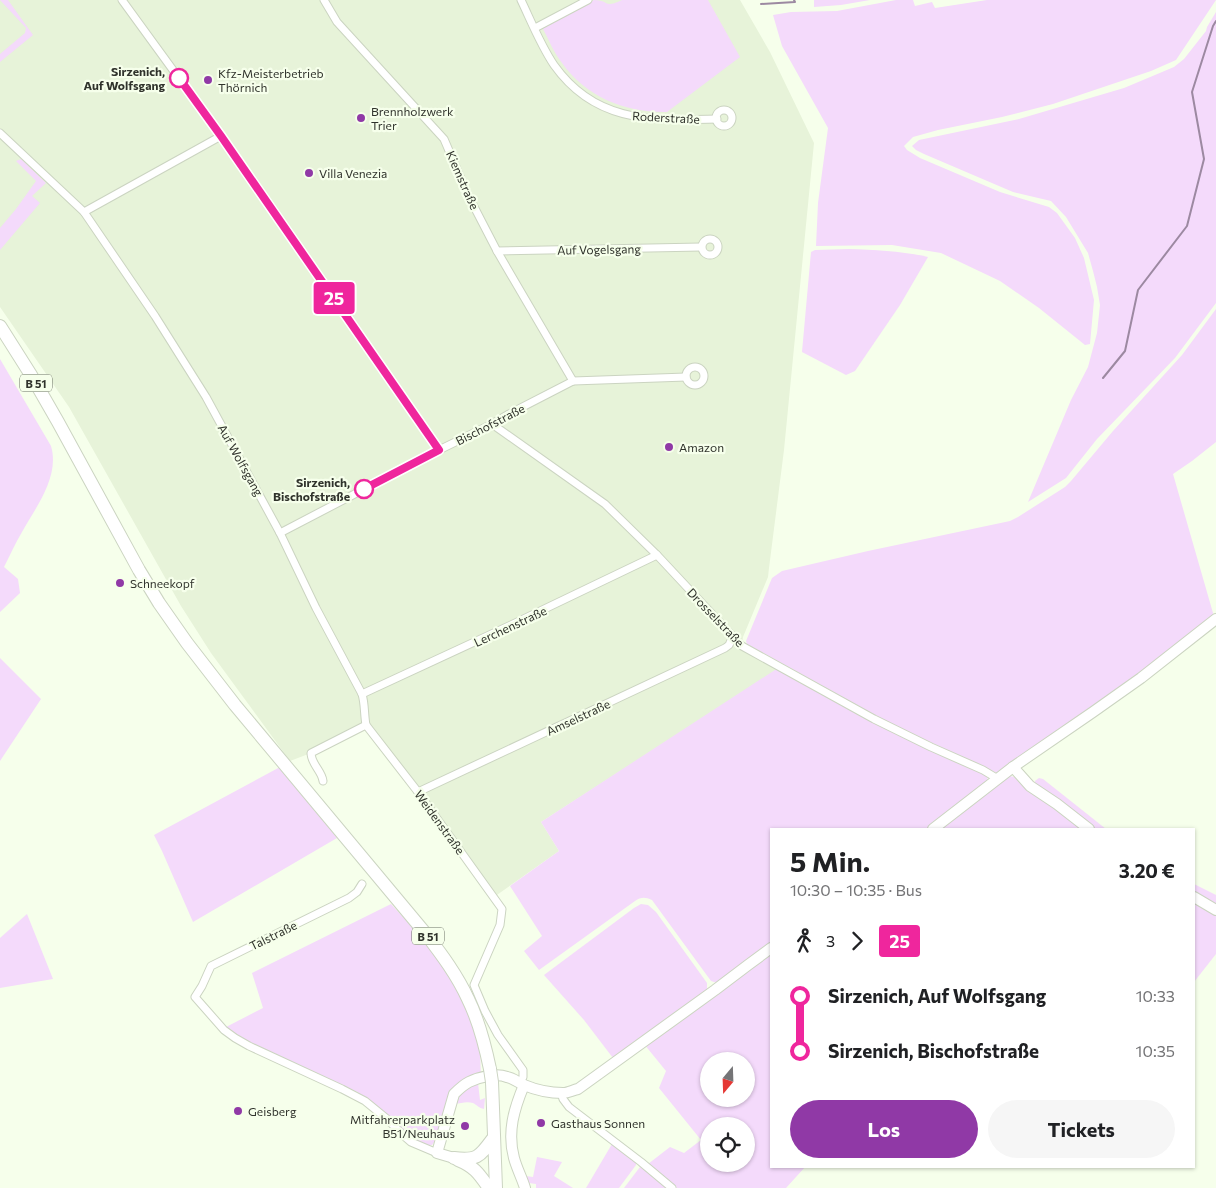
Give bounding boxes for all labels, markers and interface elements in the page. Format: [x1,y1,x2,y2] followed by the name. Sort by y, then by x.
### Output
[83,64,165,92] place label: Sirzenich, Auf Wolfsgang
[218,66,324,94] place label: Kfz-Meisterbetrieb Thörnich
[169,68,189,88] marker: Sirzenich, Auf Wolfsgang
[202,74,214,86] marker: Kfz-Meisterbetrieb Thörnich
[371,104,454,132] place label: Brennholzwerk Trier
[632,108,700,126] street label: Roderstraße
[355,112,367,124] marker: Brennholzwerk Trier
[444,148,482,212] street label: Kiemstraße
[319,166,387,180] place label: Villa Venezia
[303,167,315,179] marker: Villa Venezia
[557,241,641,257] street label: Auf Vogelsgang
[312,282,356,314] line badge: 25
[324,287,344,309] text: 25
[20,374,52,392] road number: B 51
[453,401,527,447] street label: Bischofstraße
[216,422,267,499] street label: Auf Wolfsgang
[679,440,724,454] place label: Amazon
[663,441,675,453] marker: Amazon
[273,475,350,503] place label: Sirzenich, Bischofstraße
[354,479,374,499] marker: Sirzenich, Bischofstraße
[130,576,195,590] place label: Schneekopf
[114,577,126,589] marker: Schneekopf
[685,585,747,649] street label: Drosselstraße
[471,603,549,649] street label: Lerchenstraße
[544,696,612,738] street label: Amselstraße
[412,787,468,857] street label: Weidenstraße
[790,844,870,878] text: 5 Min.
[1119,859,1175,882] text: 3.20 €
[790,880,922,899] text: 10:30 – 10:35 · Bus
[247,918,299,952] street label: Talstraße
[790,927,818,955] icon: walk
[843,927,871,955] icon: forward
[412,928,444,944] road number: B 51
[889,930,910,952] text: 25
[826,931,835,950] text: 3
[828,984,1046,1007] text: Sirzenich, Auf Wolfsgang
[1136,986,1175,1005] text: 10:33
[828,1039,1039,1062] text: Sirzenich, Bischofstraße
[1136,1041,1175,1060] text: 10:35
[700,1052,755,1108] north arrow
[700,1052,755,1172] map controls
[790,1100,978,1158] button: Los
[988,1100,1175,1158] button: Tickets
[248,1104,297,1118] place label: Geisberg
[232,1105,244,1117] marker: Geisberg
[350,1112,455,1140] place label: Mitfahrerparkplatz B51/Neuhaus
[551,1116,645,1130] place label: Gasthaus Sonnen
[535,1117,547,1129] marker: Gasthaus Sonnen
[700,1117,755,1172] button: locate
[459,1120,471,1132] marker: Mitfahrerparkplatz B51/Neuhaus

